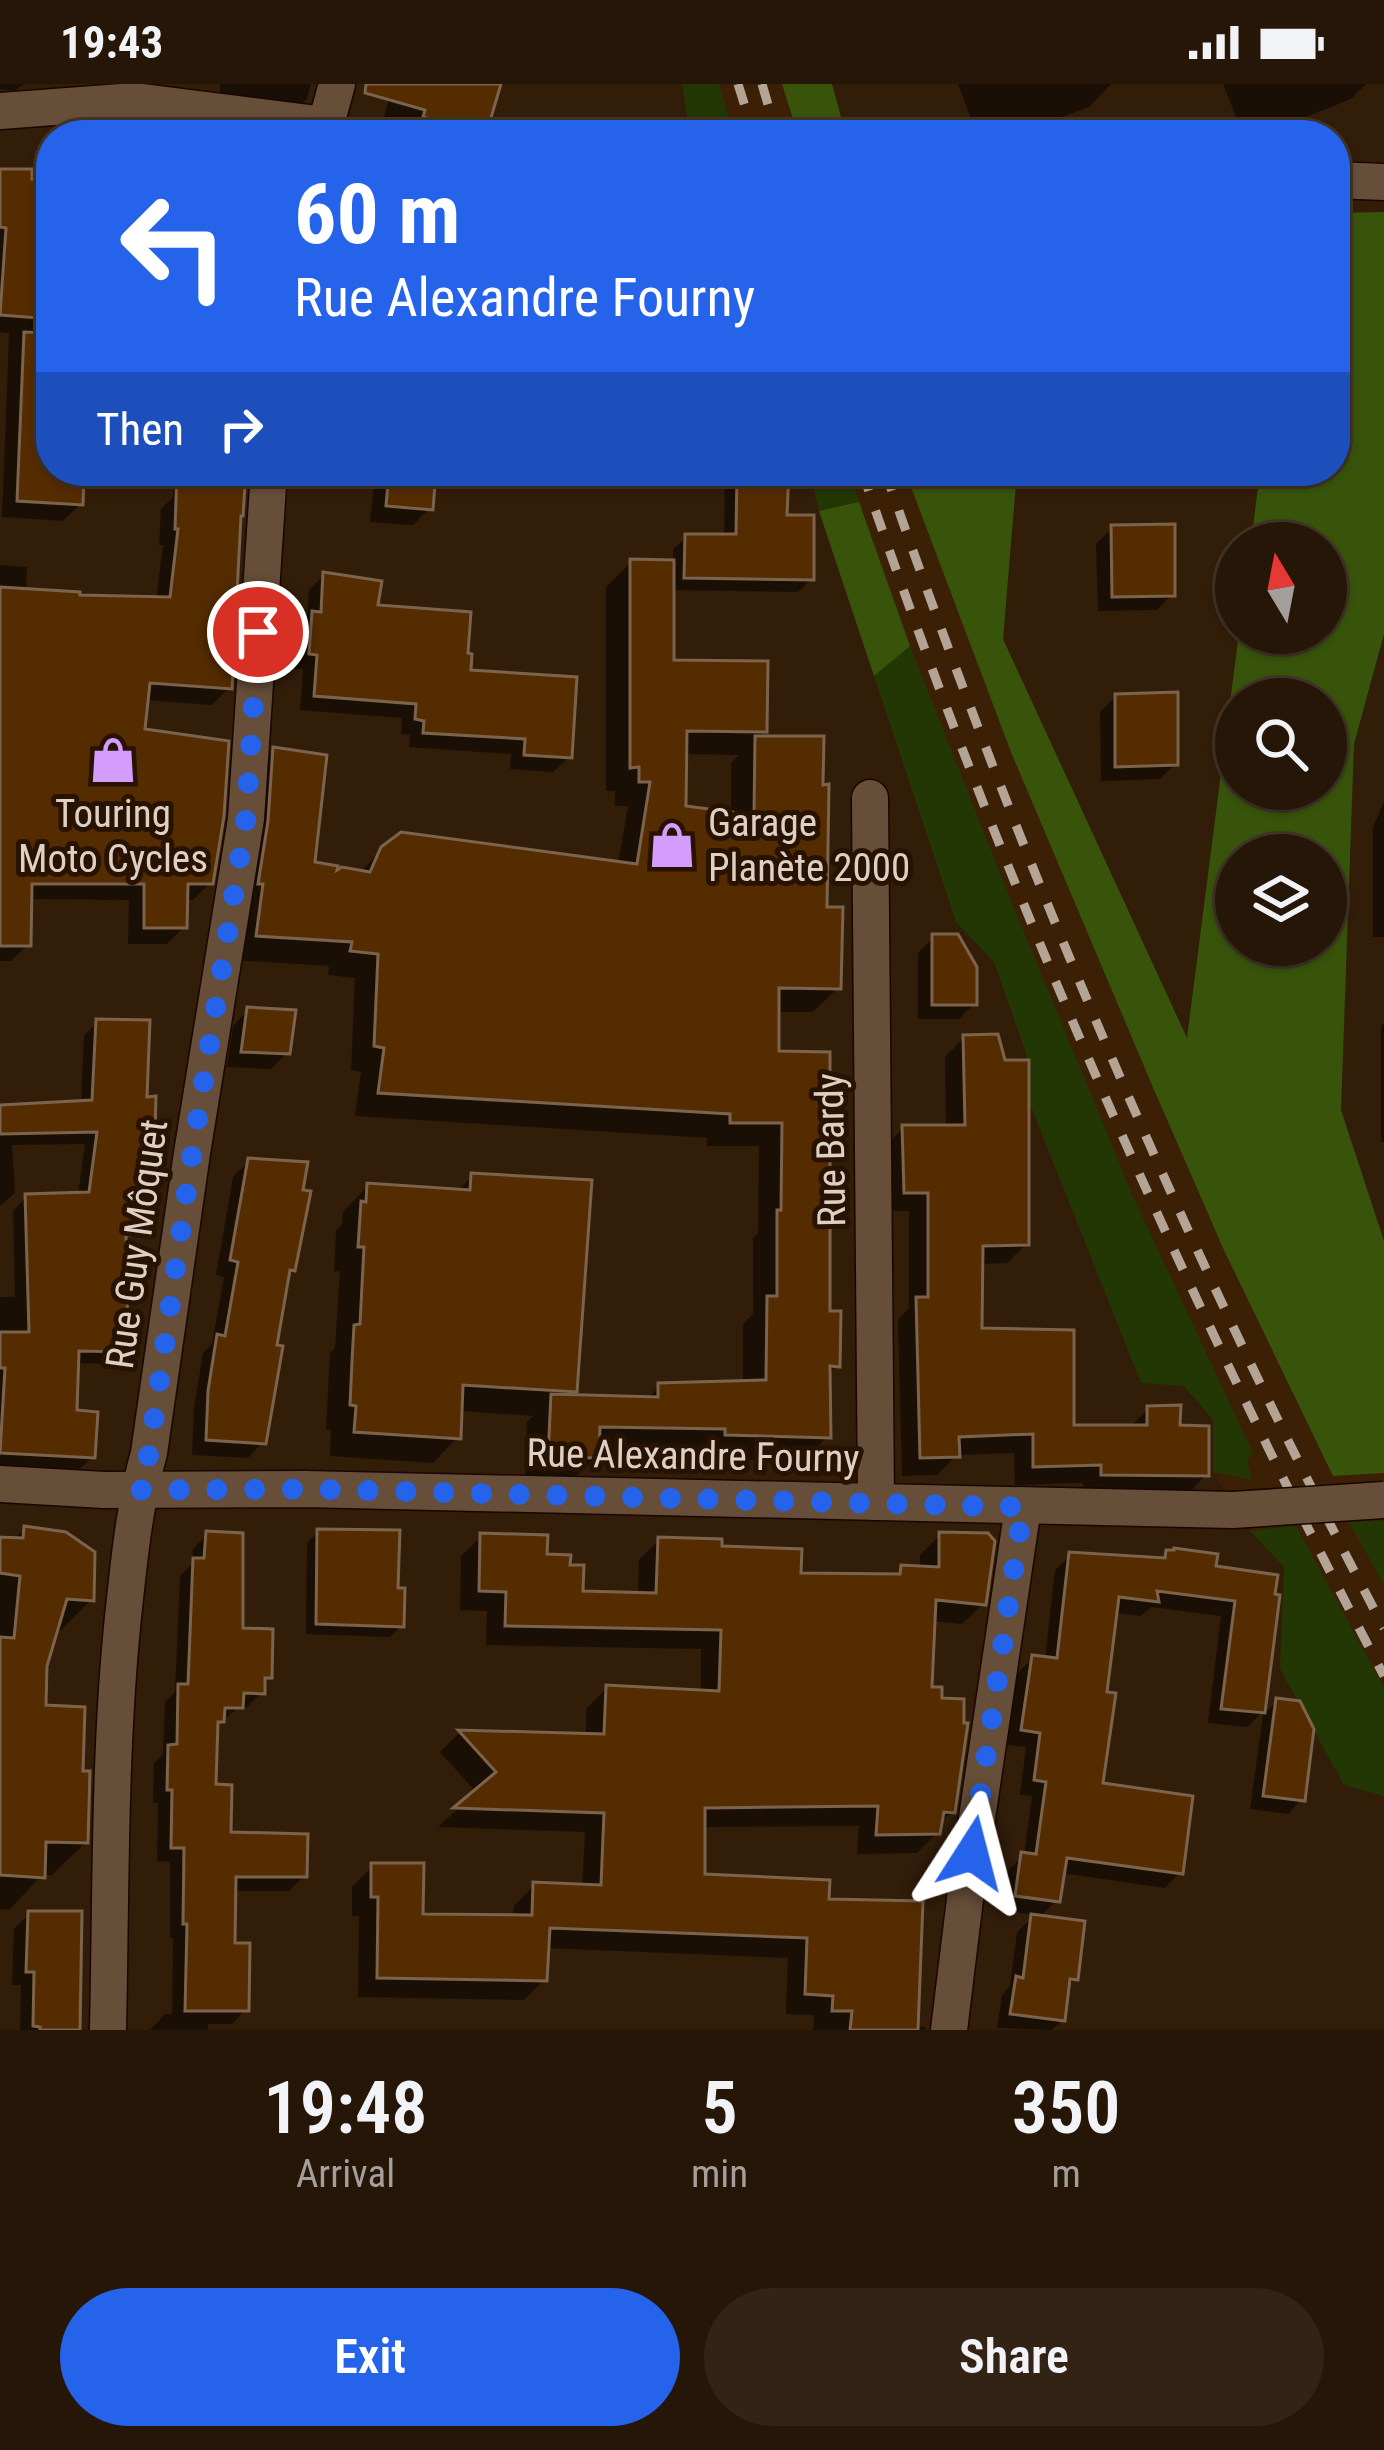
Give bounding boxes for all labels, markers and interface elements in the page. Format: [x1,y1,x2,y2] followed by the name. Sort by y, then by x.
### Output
[60,16,163,69] text: 19:43
[294,165,461,264] text: 60 m
[96,168,252,324] icon: left
[294,266,755,329] text: Rue Alexandre Fourny
[208,396,274,462] icon: right
[96,403,184,456] text: Then
[1215,522,1347,654] north arrow
[1215,522,1347,966] map controls
[207,581,309,683] pin
[225,599,291,665] icon: arrive
[1215,678,1347,810] button: search
[88,735,138,785] shop icon: Touring Moto Cycles
[18,791,208,882] place label: Touring Moto Cycles
[708,800,910,891] place label: Garage Planète 2000
[647,820,697,870] shop icon: Garage Planète 2000
[1215,834,1347,966] button: layers
[807,1073,855,1227] street label: Rue Bardy
[97,1116,177,1372] street label: Rue Guy Môquet
[526,1430,860,1482] street label: Rue Alexandre Fourny
[909,1790,1035,1916] position arrow
[264,2066,427,2151] text: 19:48
[702,2066,738,2151] text: 5
[1012,2066,1120,2151] text: 350
[296,2151,395,2197] text: Arrival
[691,2151,748,2197] text: min
[1051,2151,1081,2197] text: m
[60,2288,680,2426] button: Exit
[704,2288,1324,2426] button: Share

